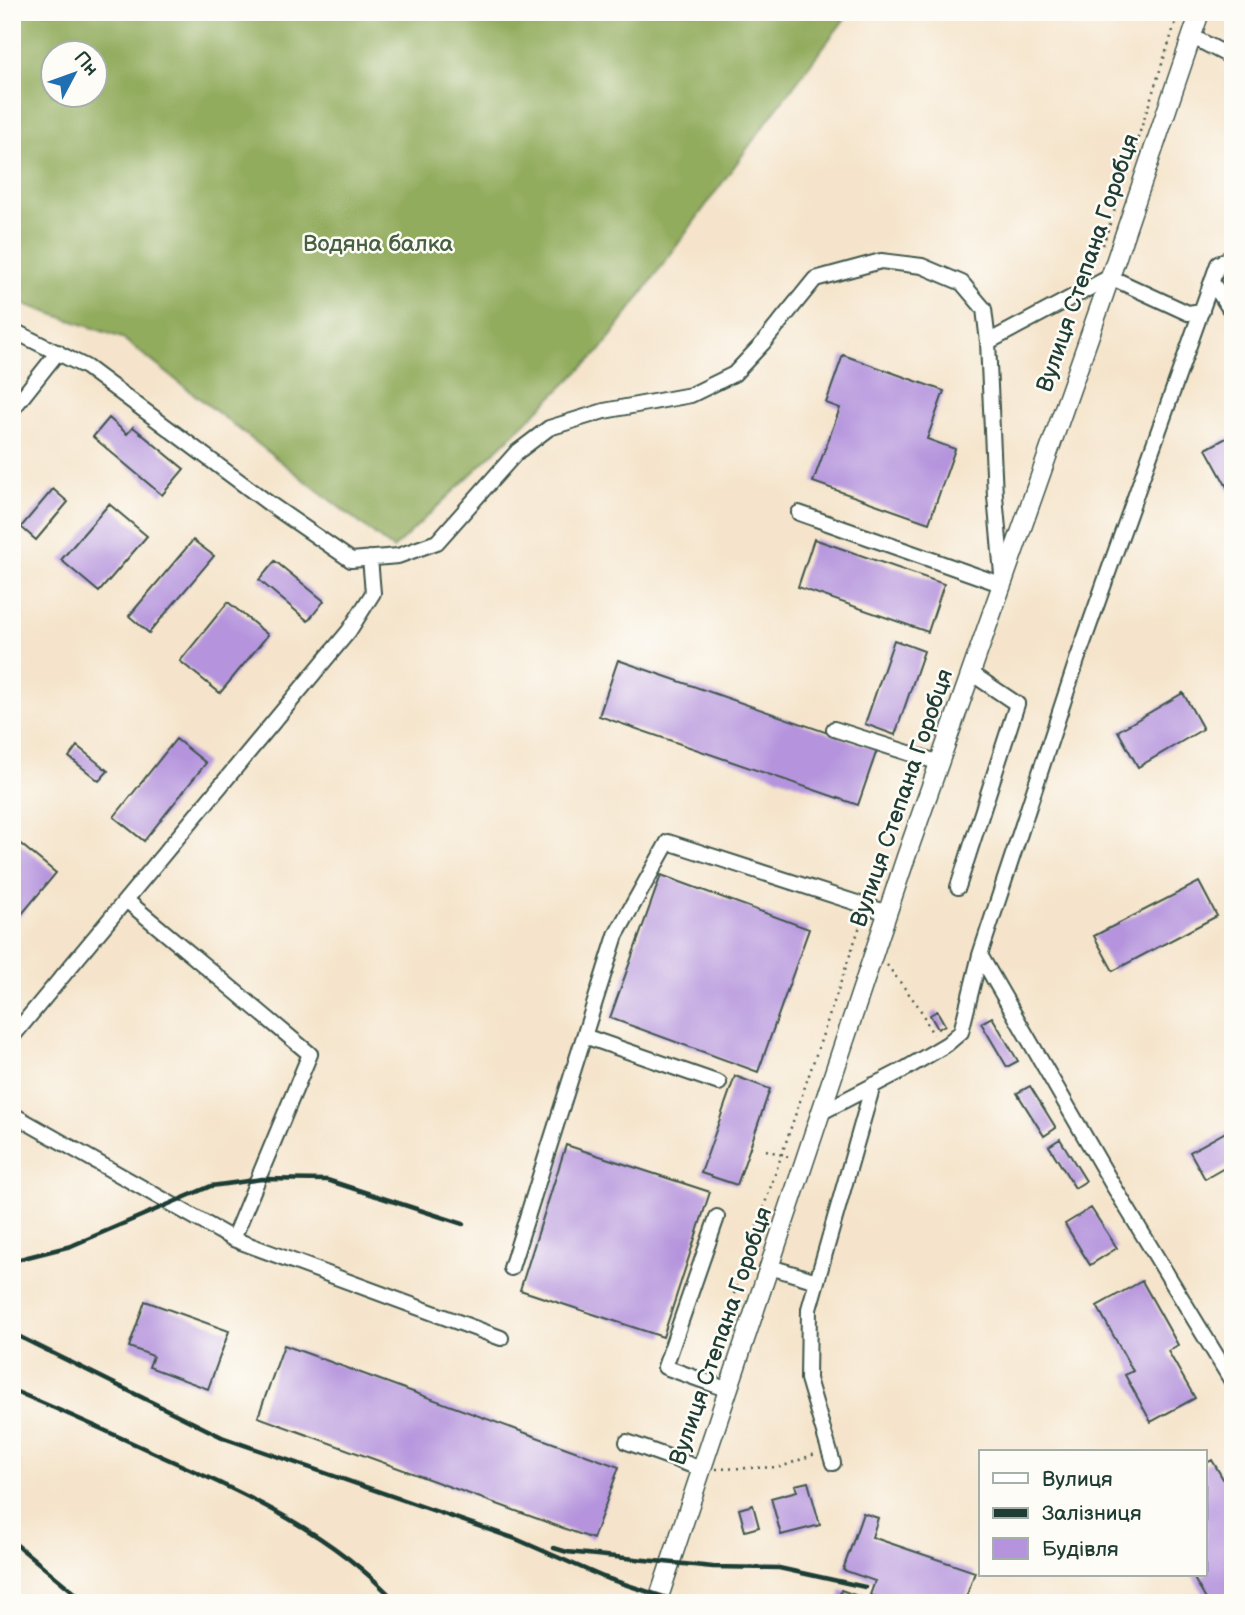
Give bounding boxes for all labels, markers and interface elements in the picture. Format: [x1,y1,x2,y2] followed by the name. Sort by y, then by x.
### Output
[38,38,108,108] north arrow
[69,47,103,81] text: Пн
[1031,130,1145,396] street label: Вулиця Степана Горобця
[303,230,454,258] park label: Водяна балка
[845,665,959,931] street label: Вулиця Степана Горобця
[664,1203,778,1469] street label: Вулиця Степана Горобця
[979,1450,1206,1576] legend
[1042,1467,1113,1492] text: Вулиця
[1042,1501,1142,1526] text: Залізниця
[1042,1537,1119,1562] text: Будівля

